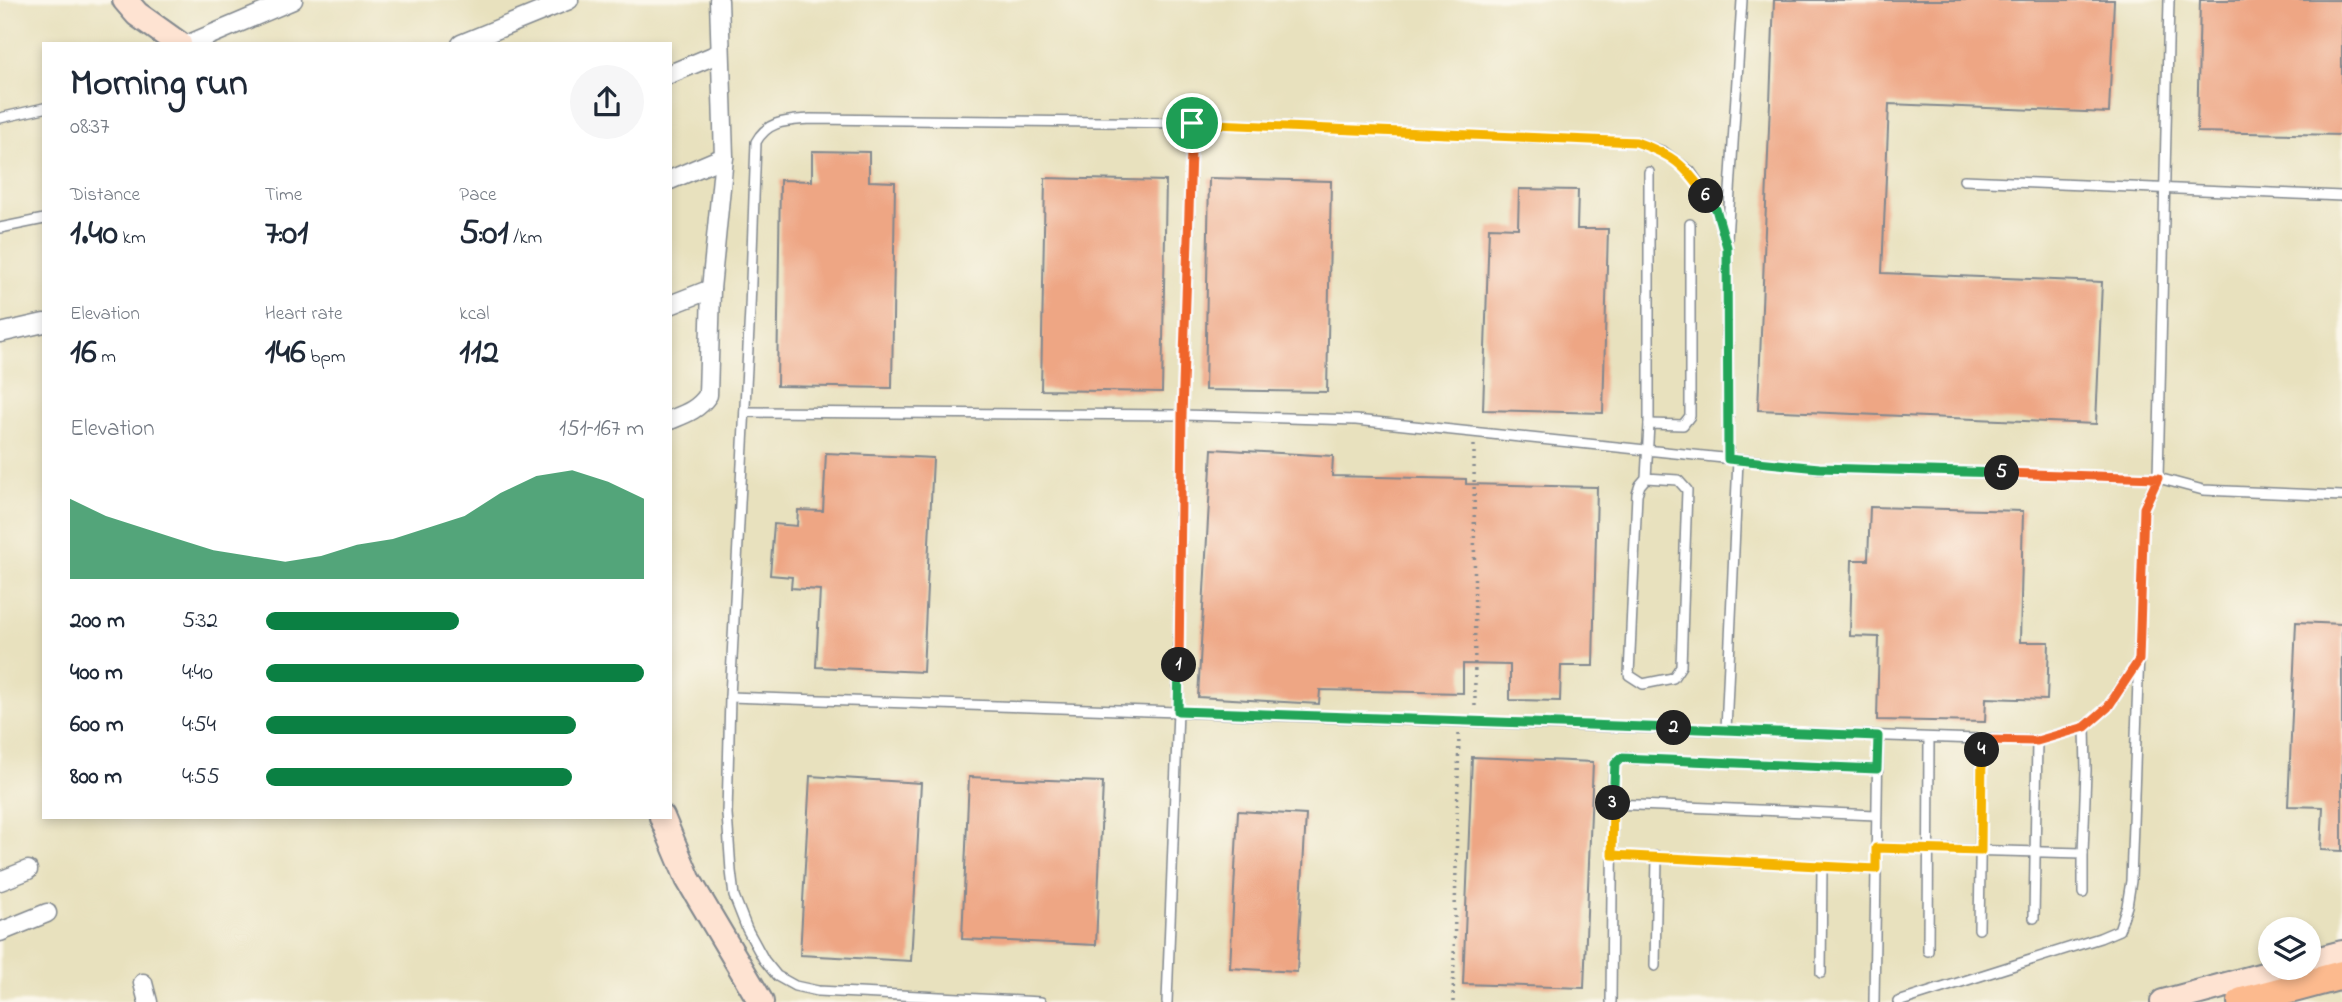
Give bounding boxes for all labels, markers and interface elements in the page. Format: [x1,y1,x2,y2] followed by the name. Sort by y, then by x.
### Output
[70,57,248,113] text: Morning run
[570,65,644,139] button: share
[1162,93,1222,153] pin
[1173,104,1211,142] icon: arrive
[70,111,110,144] text: 08:37
[1688,178,1724,214] pin: 6
[70,182,140,209] text: Distance
[265,182,302,209] text: Time
[459,182,496,209] text: Pace
[1701,182,1710,209] text: 6
[70,209,118,260] text: 1.40
[265,209,308,260] text: 7:01
[459,209,509,260] text: 5:01
[118,225,146,252] text: km
[509,225,542,252] text: /km
[70,301,140,328] text: Elevation
[265,301,343,328] text: Heart rate
[459,301,490,328] text: kcal
[70,328,97,379] text: 16
[265,328,306,379] text: 146
[459,328,499,379] text: 112
[97,344,116,371] text: m
[306,344,345,371] text: bpm
[70,413,155,446] text: Elevation
[559,413,644,446] text: 151–167 m
[1984,456,2020,490] pin: 5
[1996,459,2007,486] text: 5
[70,605,125,638] text: 200 m
[182,605,218,638] text: 5:32
[1162,648,1196,682] pin: 1
[1175,651,1182,678] text: 1
[70,657,123,690] text: 400 m
[182,657,213,690] text: 4:40
[70,709,124,742] text: 600 m
[182,709,216,742] text: 4:54
[1656,710,1692,746] pin: 2
[1669,714,1678,741] text: 2
[1965,732,2000,768] pin: 4
[1978,736,1985,763] text: 4
[70,761,122,794] text: 800 m
[182,761,220,794] text: 4:55
[1596,786,1630,820] pin: 3
[1609,789,1616,816] text: 3
[2258,917,2321,980] map controls
[2258,917,2321,980] button: layers

